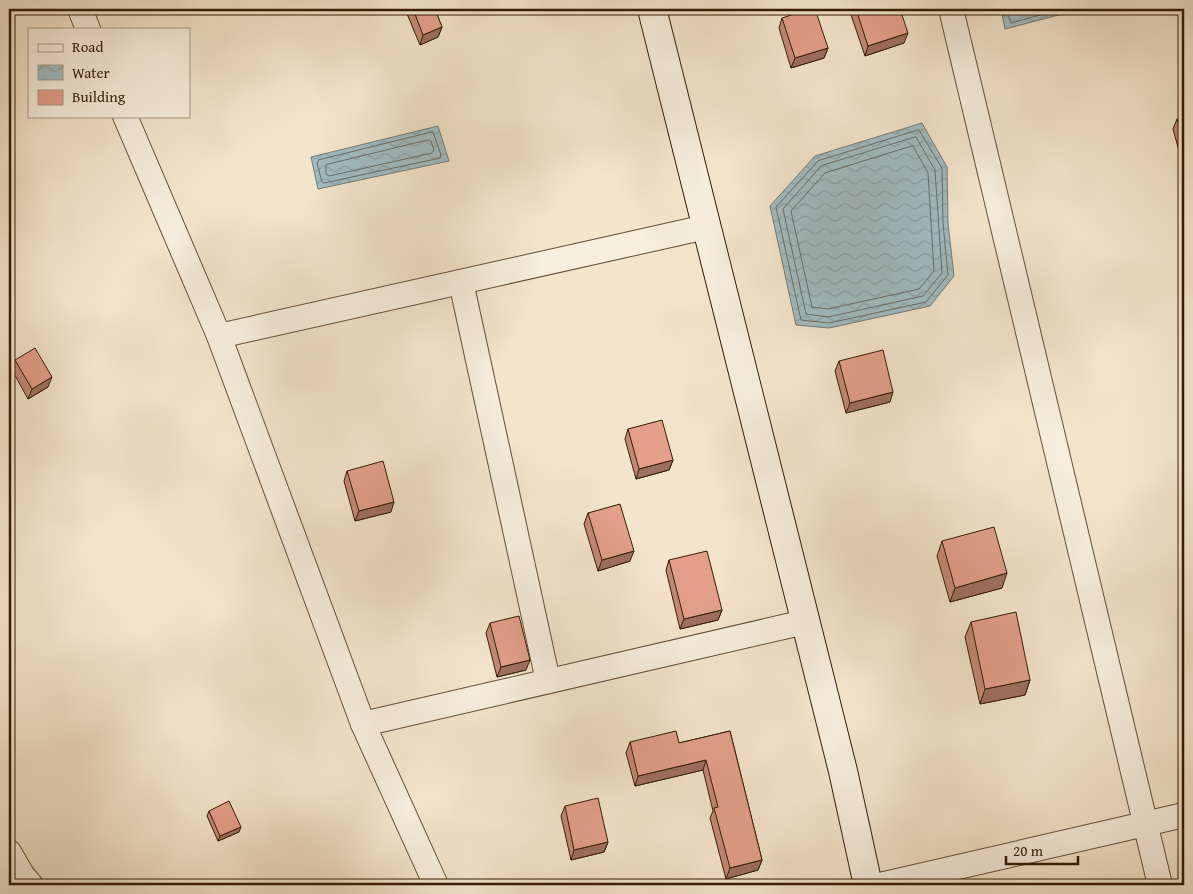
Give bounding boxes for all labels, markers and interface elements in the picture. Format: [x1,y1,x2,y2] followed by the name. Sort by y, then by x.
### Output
[28,28,190,118] legend
[72,36,103,57] text: Road
[72,62,110,83] text: Water
[72,86,126,107] text: Building
[1006,834,1078,866] scale bar
[1013,840,1044,861] text: 20 m

